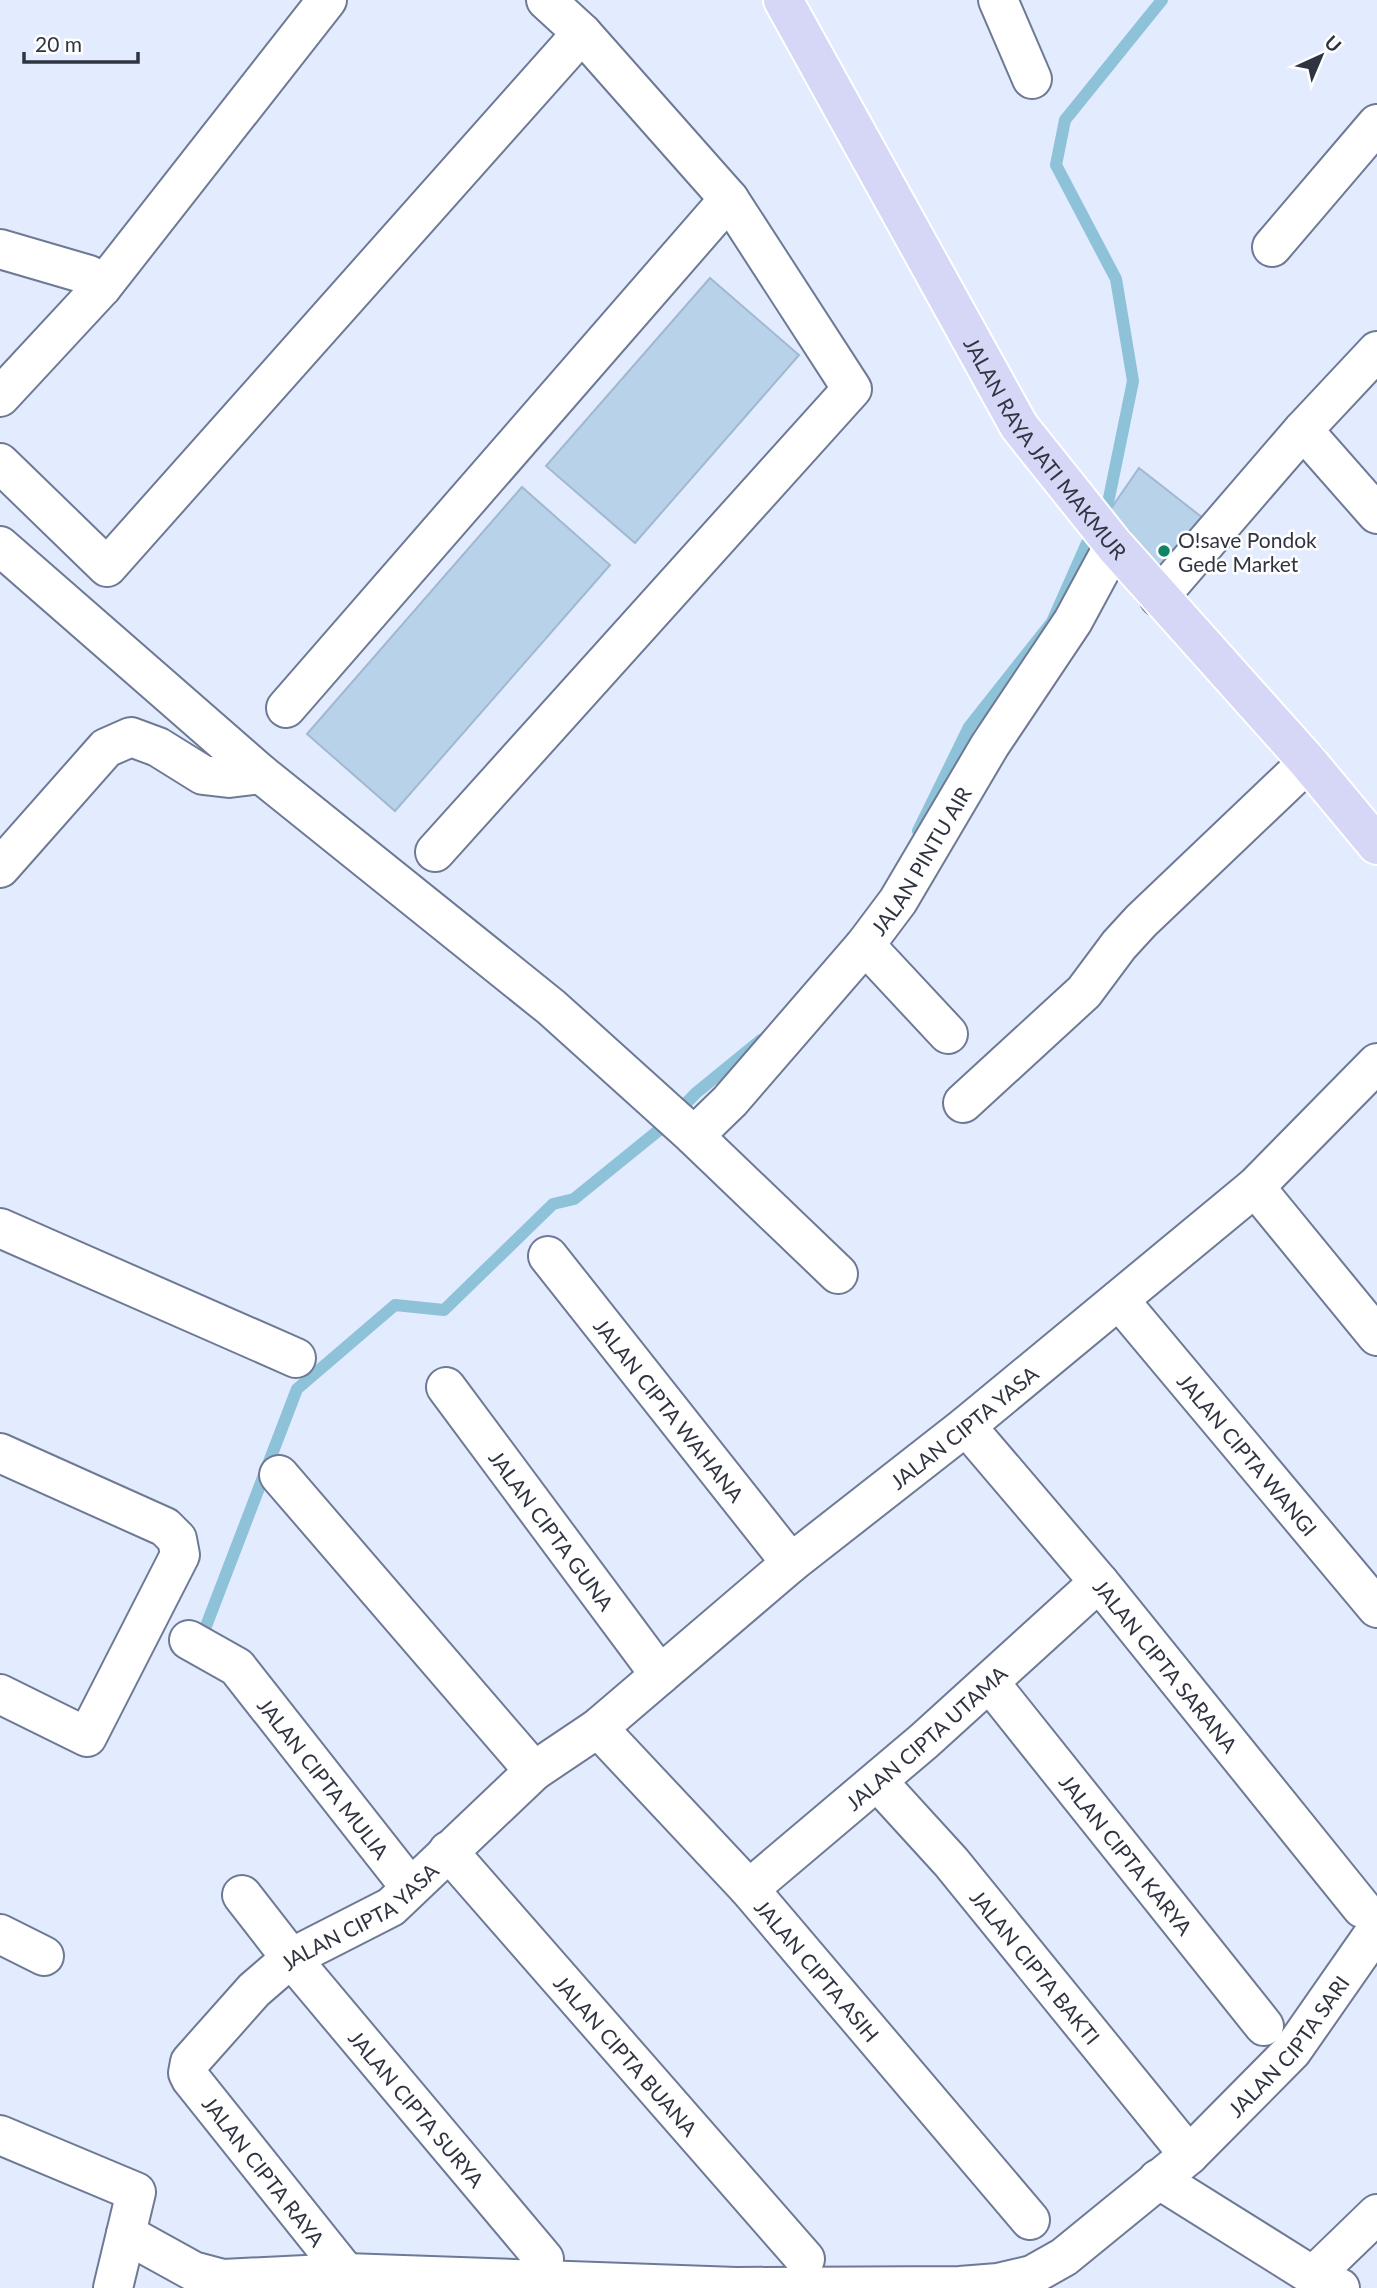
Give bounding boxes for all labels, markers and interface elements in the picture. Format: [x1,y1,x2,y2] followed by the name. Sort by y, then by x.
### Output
[24,21,138,65] scale bar
[1286,21,1356,91] north arrow
[1320,30,1346,57] text: U
[35,31,82,56] text: 20 m
[960,332,1133,564] street label: JALAN RAYA JATI MAKMUR
[1178,527,1317,576] place label: O!save Pondok Gede Market
[1156,543,1172,559] marker: O!save Pondok Gede Market
[865,781,976,939] street label: JALAN PINTU AIR
[589,1313,750,1507] street label: JALAN CIPTA WAHANA
[885,1359,1043,1493] street label: JALAN CIPTA YASA
[1173,1368,1323,1540] street label: JALAN CIPTA WANGI
[485,1445,620,1615] street label: JALAN CIPTA GUNA
[1089,1574,1244,1757] street label: JALAN CIPTA SARANA
[840,1659,1012,1815] street label: JALAN CIPTA UTAMA
[253,1692,395,1864] street label: JALAN CIPTA MULIA
[1055,1769,1199,1940] street label: JALAN CIPTA KARYA
[275,1857,443,1974] street label: JALAN CIPTA YASA
[966,1884,1106,2049] street label: JALAN CIPTA BAKTI
[750,1894,885,2046] street label: JALAN CIPTA ASIH
[550,1970,704,2141] street label: JALAN CIPTA BUANA
[1222,1970,1353,2121] street label: JALAN CIPTA SARI
[344,2025,491,2192] street label: JALAN CIPTA SURYA
[198,2091,331,2252] street label: JALAN CIPTA RAYA

